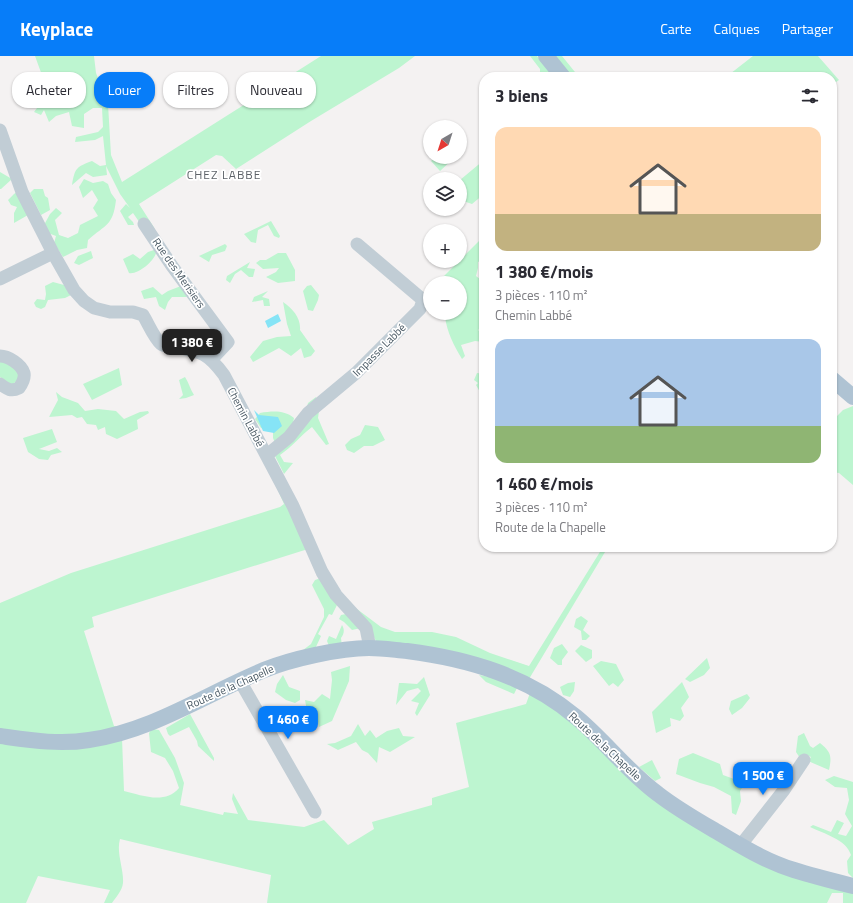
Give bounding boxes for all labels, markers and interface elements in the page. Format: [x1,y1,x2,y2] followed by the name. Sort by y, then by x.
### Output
[20,14,93,43] text: Keyplace
[660,18,692,39] text: Carte
[714,18,760,39] text: Calques
[782,18,833,39] text: Partager
[12,72,86,108] chip: Acheter
[94,72,155,108] chip: Louer
[163,72,228,108] chip: Filtres
[236,72,316,108] chip: Nouveau
[495,83,548,109] text: 3 biens
[799,85,821,107] icon: filters
[423,120,467,164] north arrow
[423,120,467,320] map controls
[622,153,694,225] icon: home
[187,165,261,184] district label: CHEZ LABBE
[423,172,467,216] button: layers
[423,224,467,268] button: +
[149,235,209,311] street label: Rue des Merisiers
[495,259,593,285] text: 1 380 €/mois
[423,276,467,320] button: −
[495,285,587,305] text: 3 pièces · 110 m²
[495,305,572,325] text: Chemin Labbé
[349,320,409,380] street label: Impasse Labbé
[155,329,229,363] pin: 1 380 €
[171,332,213,352] text: 1 380 €
[622,365,694,437] icon: home
[224,384,269,450] street label: Chemin Labbé
[495,471,593,497] text: 1 460 €/mois
[495,497,587,517] text: 3 pièces · 110 m²
[495,517,606,537] text: Route de la Chapelle
[184,660,277,713] street label: Route de la Chapelle
[251,706,325,740] pin: 1 460 €
[565,708,645,784] street label: Route de la Chapelle
[267,709,309,729] text: 1 460 €
[726,762,800,796] pin: 1 500 €
[742,765,784,785] text: 1 500 €

